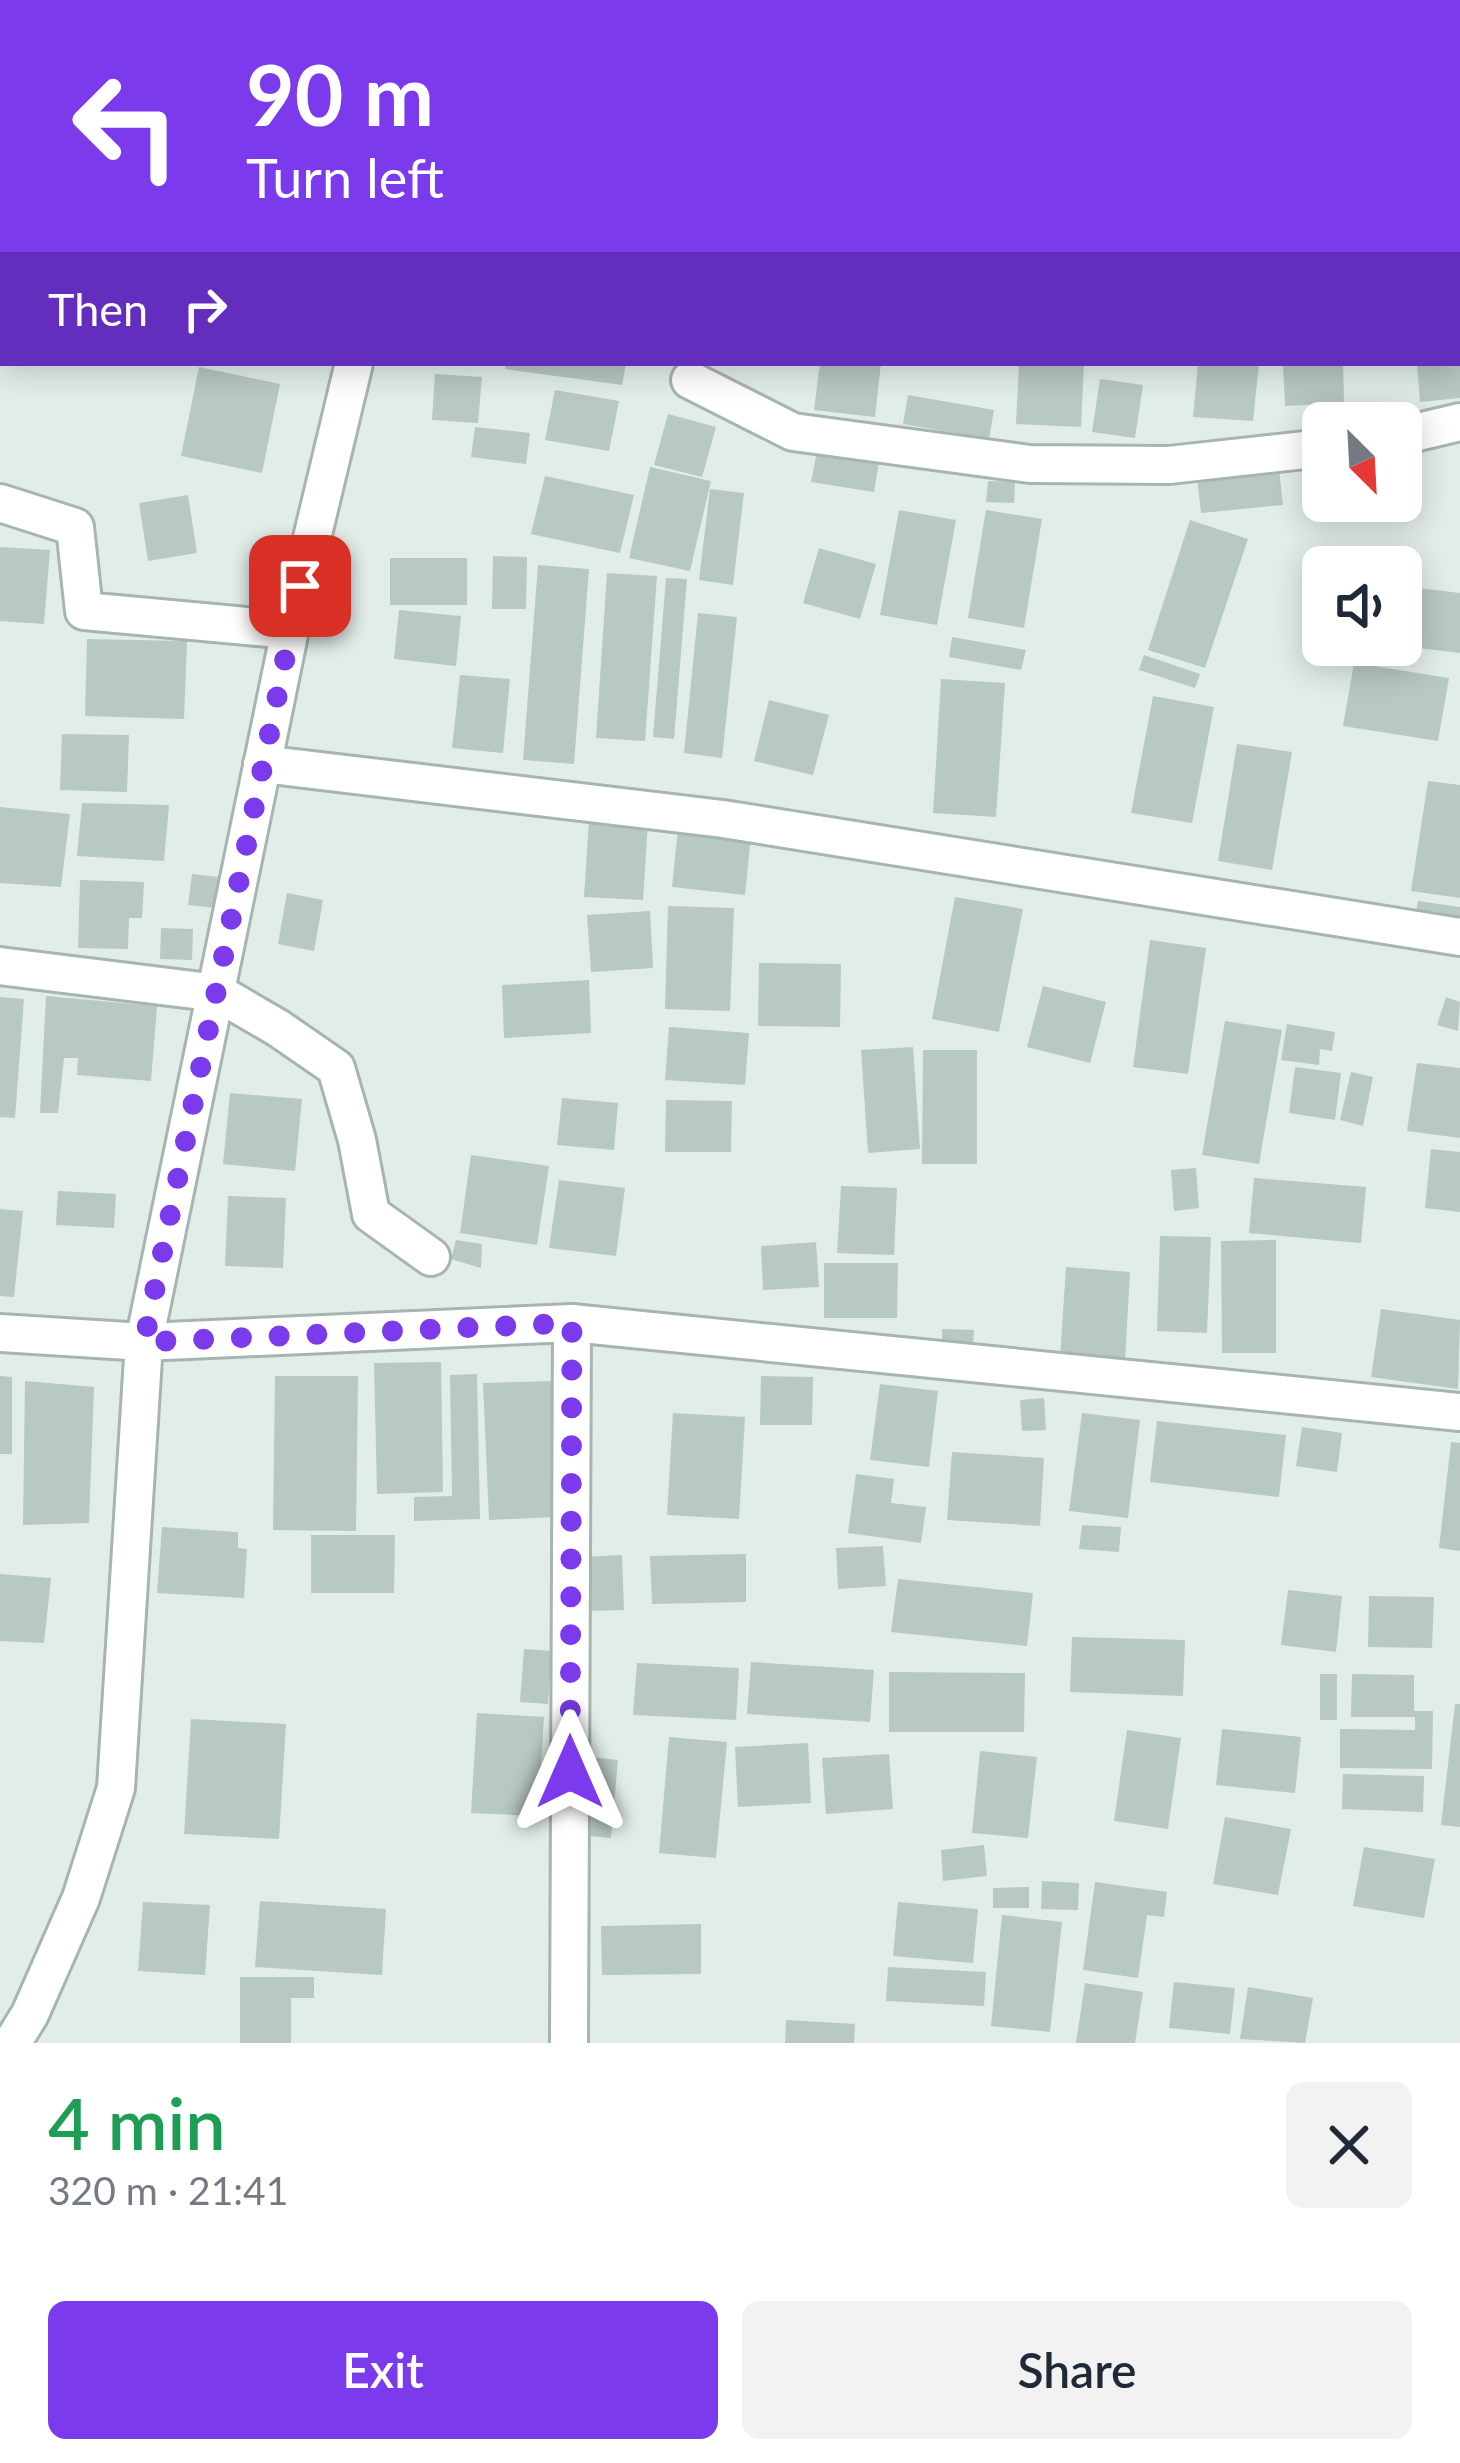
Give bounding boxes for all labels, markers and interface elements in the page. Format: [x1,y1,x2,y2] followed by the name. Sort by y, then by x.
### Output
[246,43,434,144] text: 90 m
[48,48,204,204] icon: left
[246,145,444,210] text: Turn left
[172,276,238,342] icon: right
[48,282,148,336] text: Then
[1302,402,1422,522] north arrow
[1302,402,1422,666] map controls
[249,535,351,637] pin
[1302,546,1422,666] button: sound
[267,553,333,619] icon: arrive
[507,1709,633,1835] position arrow
[48,2079,226,2165] text: 4 min
[1286,2082,1412,2208] button: close
[48,2167,288,2213] text: 320 m · 21:41
[48,2301,718,2439] button: Exit
[742,2301,1412,2439] button: Share

